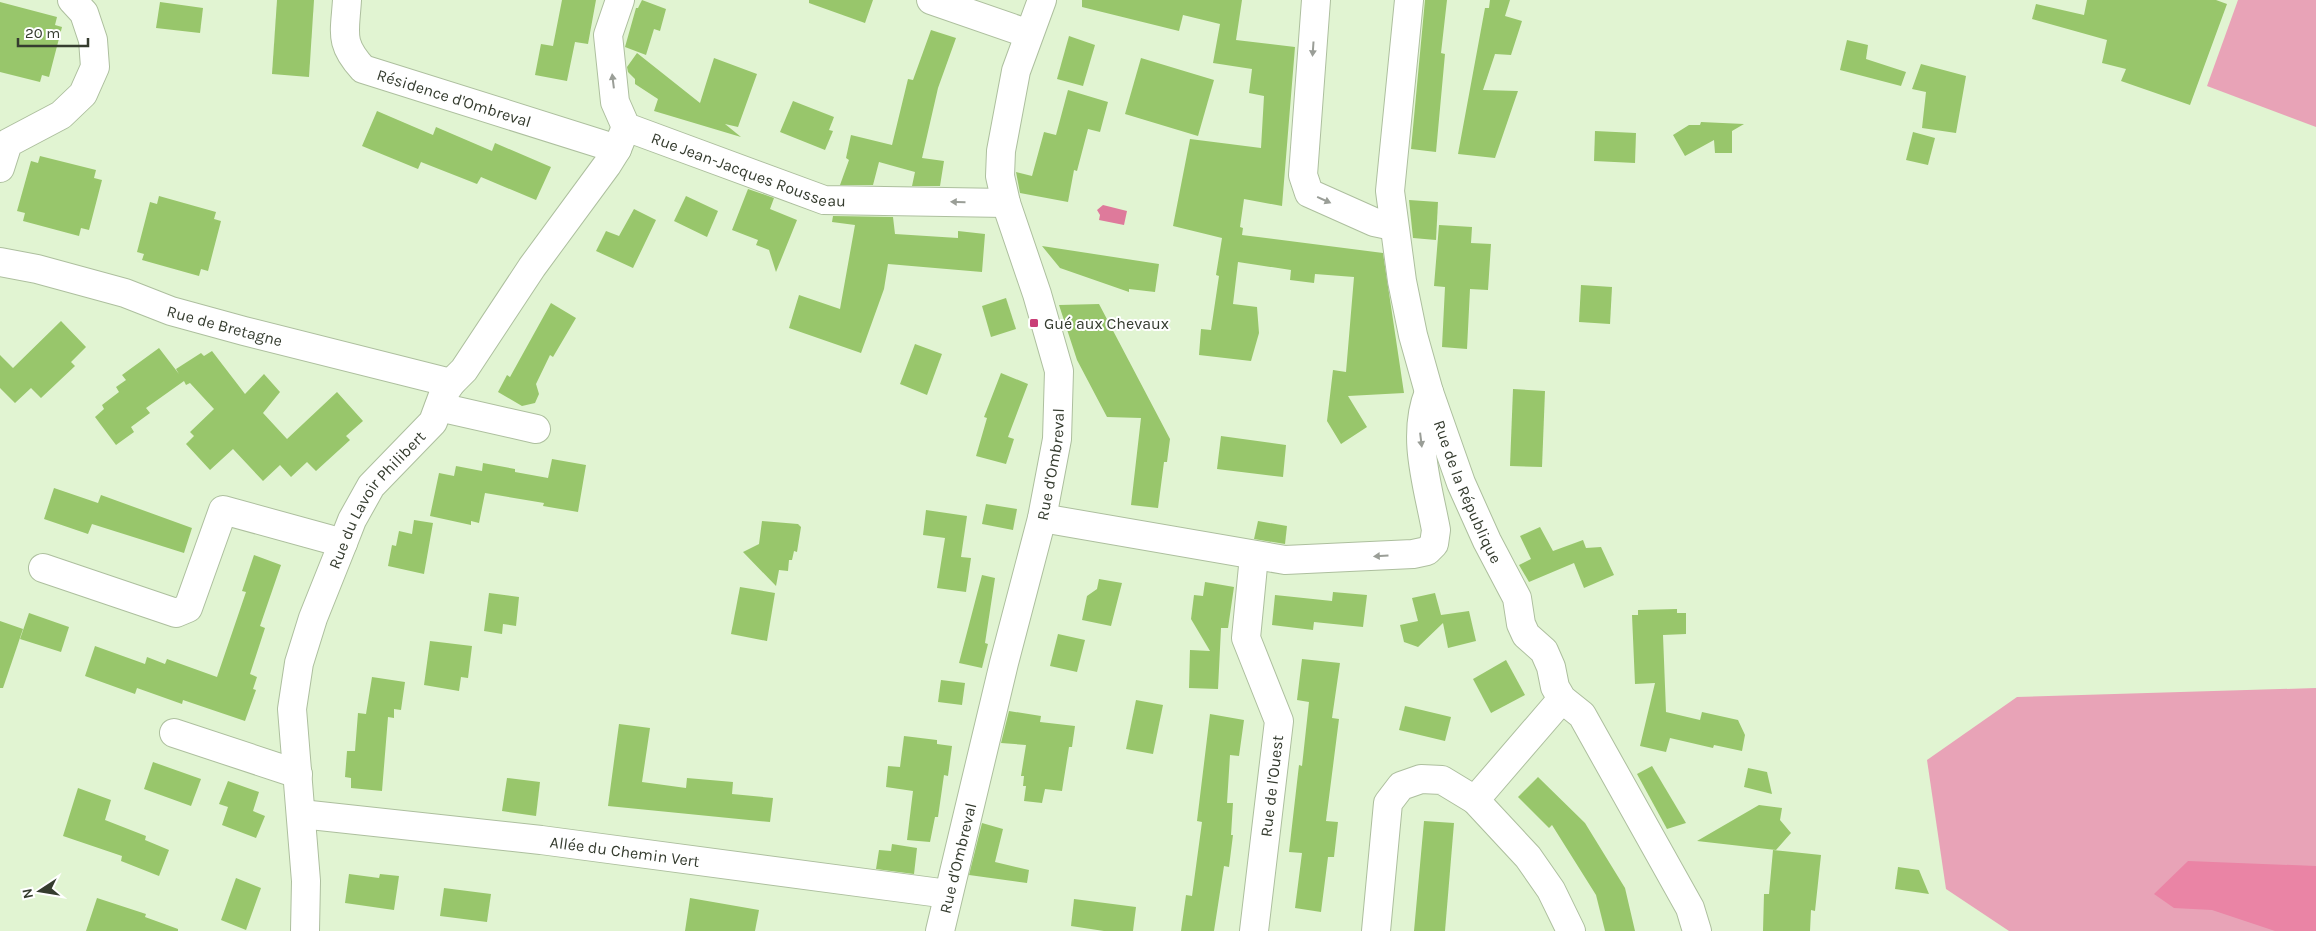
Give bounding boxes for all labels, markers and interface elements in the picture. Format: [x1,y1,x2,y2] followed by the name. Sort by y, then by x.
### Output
[18,15,88,47] scale bar
[25,24,60,42] text: 20 m
[1308,41,1316,57] one-way arrow
[375,65,534,131] street label: Résidence d'Ombreval
[609,73,617,89] one-way arrow
[649,128,846,211] street label: Rue Jean-Jacques Rousseau
[1317,196,1331,204] one-way arrow
[949,198,965,206] one-way arrow
[165,301,284,350] street label: Rue de Bretagne
[1044,314,1169,333] place label: Gué aux Chevaux
[1028,317,1040,329] marker: Gué aux Chevaux
[1033,408,1068,522] street label: Rue d'Ombreval
[1430,418,1506,567] street label: Rue de la République
[325,427,429,572] street label: Rue du Lavoir Philibert
[1417,432,1425,448] one-way arrow
[1372,552,1388,560] one-way arrow
[1256,734,1287,838] street label: Rue de l'Ouest
[936,801,980,915] street label: Rue d'Ombreval
[549,832,701,871] street label: Allée du Chemin Vert
[15,866,65,916] north arrow
[18,887,37,900] text: N

